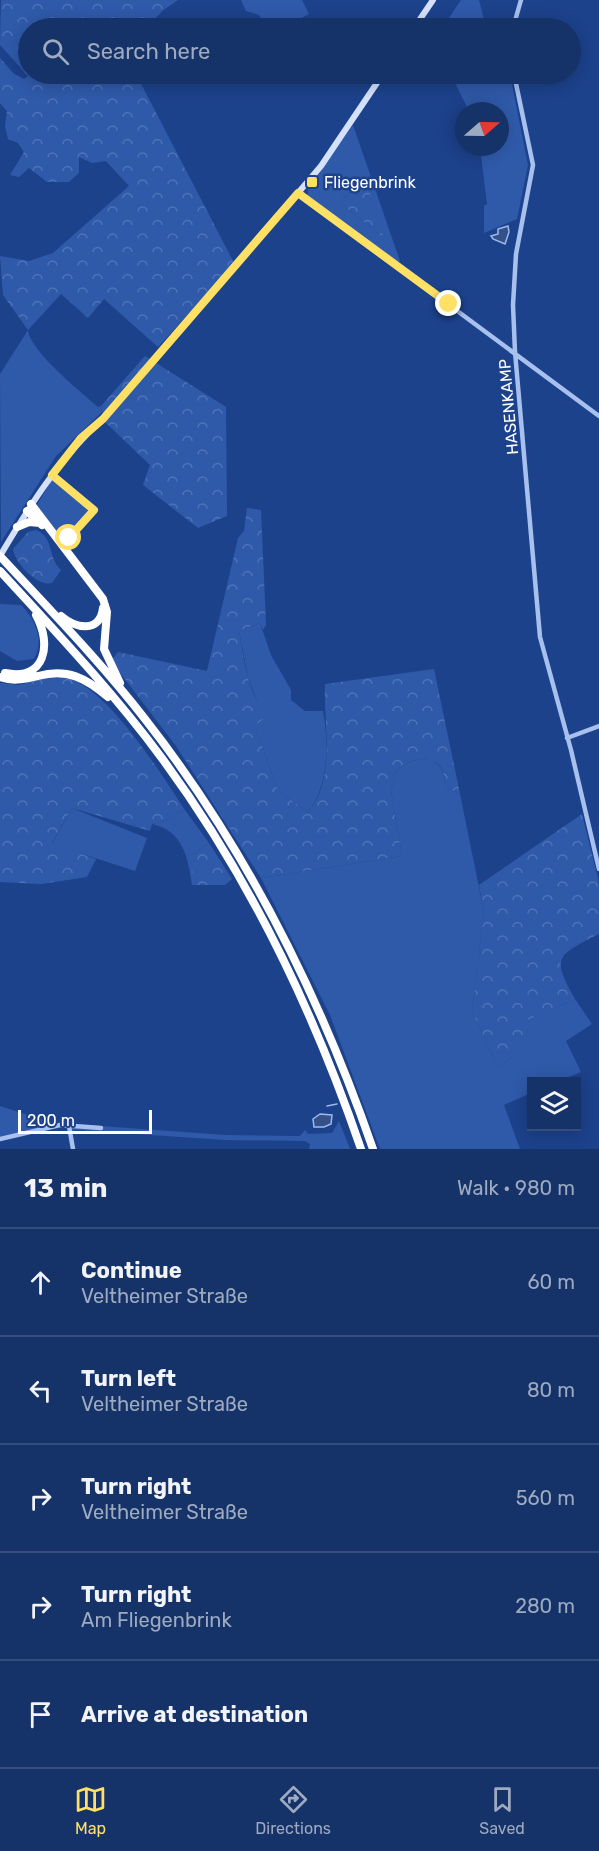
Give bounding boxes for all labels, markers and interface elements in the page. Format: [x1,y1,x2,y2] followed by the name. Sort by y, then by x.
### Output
[18,18,581,84] search box
[39,35,72,68] icon: search
[87,38,210,65] text: Search here
[455,102,509,156] north arrow
[324,173,416,192] place label: Fliegenbrink
[305,175,319,189] marker: Fliegenbrink
[435,290,461,316] route end
[495,358,522,456] street label: HASENKAMP
[55,524,81,550] route start
[527,1077,581,1131] map controls
[527,1077,581,1131] button: layers
[18,1107,152,1134] scale bar
[27,1111,75,1130] text: 200 m
[24,1173,108,1204] text: 13 min
[457,1176,575,1200] text: Walk · 980 m
[81,1257,182,1284] text: Continue
[24,1266,57,1299] icon: ahead
[528,1270,575,1294] text: 60 m
[81,1284,248,1308] text: Veltheimer Straße
[81,1365,176,1392] text: Turn left
[24,1374,57,1407] icon: left
[527,1378,575,1402] text: 80 m
[81,1392,248,1416] text: Veltheimer Straße
[81,1473,191,1500] text: Turn right
[24,1482,57,1515] icon: right
[516,1486,575,1510] text: 560 m
[81,1500,248,1524] text: Veltheimer Straße
[81,1581,191,1608] text: Turn right
[24,1590,57,1623] icon: right
[515,1594,575,1618] text: 280 m
[81,1608,232,1632] text: Am Fliegenbrink
[24,1698,57,1731] icon: arrive
[81,1701,308,1728] text: Arrive at destination
[74,1783,107,1838] tab: Map
[255,1783,331,1838] tab: Directions
[479,1783,525,1838] tab: Saved

